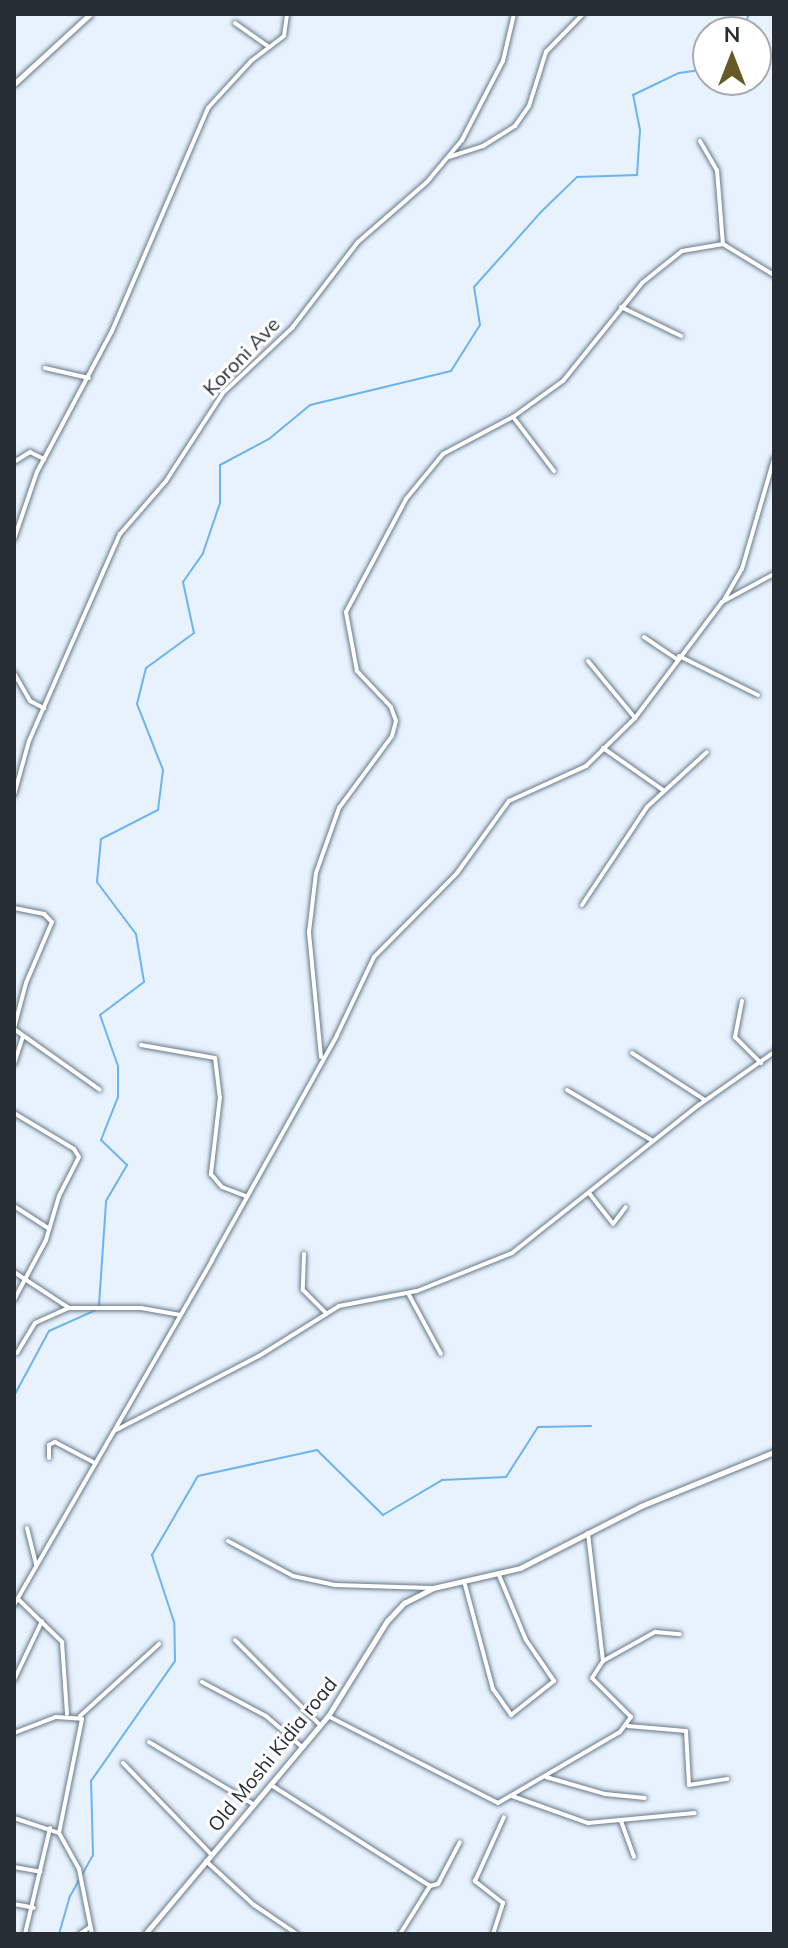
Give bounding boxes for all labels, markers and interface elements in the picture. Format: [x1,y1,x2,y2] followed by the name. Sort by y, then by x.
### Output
[692,16,772,96] north arrow
[724,20,740,48] text: N
[198,312,284,400] street label: Koroni Ave
[202,1672,342,1836] street label: Old Moshi Kidia road

